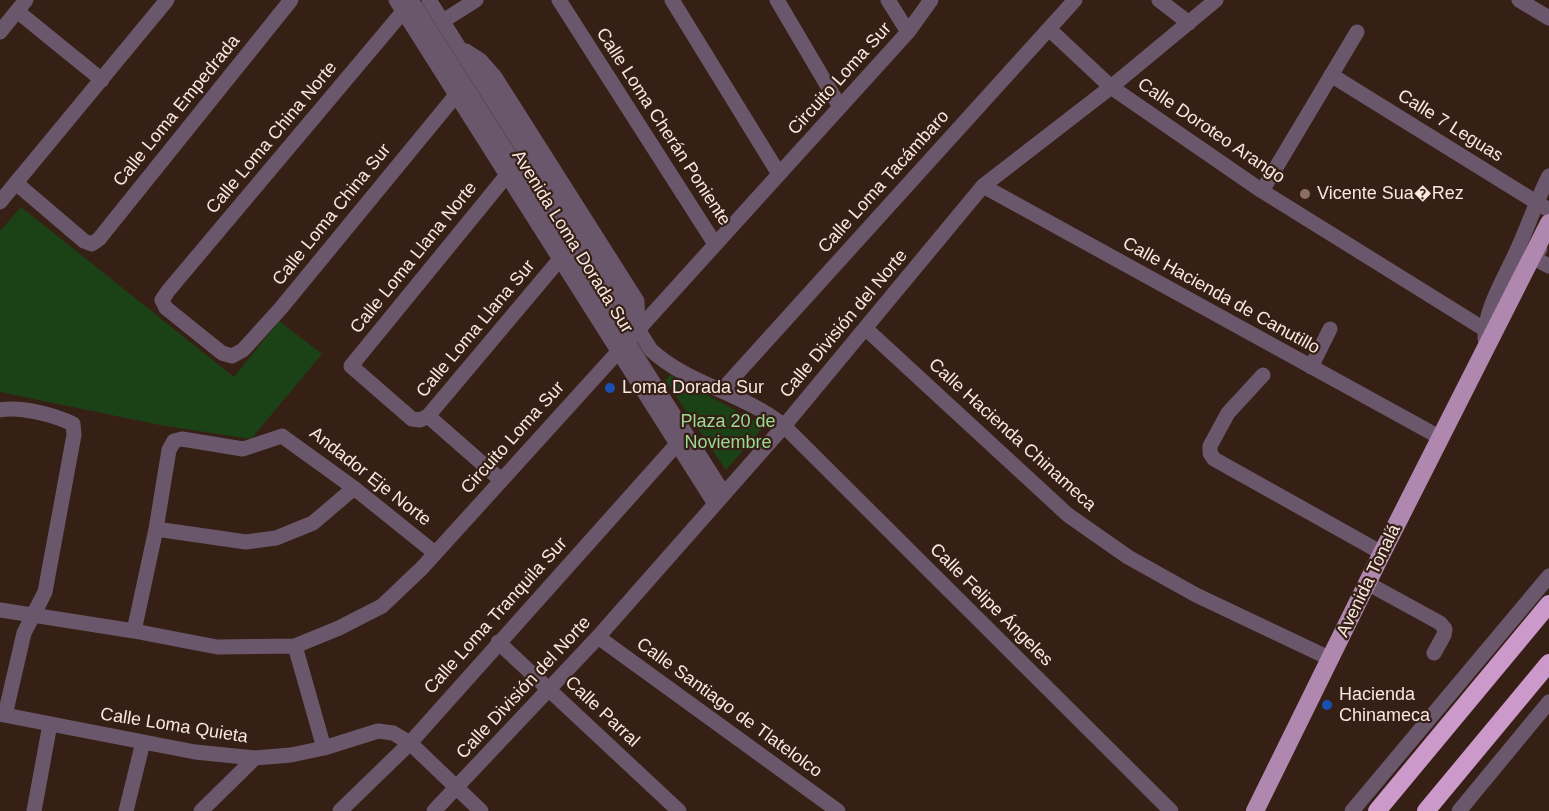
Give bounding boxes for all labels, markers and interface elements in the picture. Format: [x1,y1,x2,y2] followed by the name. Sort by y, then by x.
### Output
[784,18,896,140] street label: Circuito Loma Sur
[591,24,735,230] street label: Calle Loma Cherán Poniente
[109,31,245,191] street label: Calle Loma Empedrada
[202,57,342,219] street label: Calle Loma China Norte
[1133,74,1289,188] street label: Calle Doroteo Arango
[1393,85,1507,167] street label: Calle 7 Leguas
[814,106,954,258] street label: Calle Loma Tacámbaro
[268,140,396,290] street label: Calle Loma China Sur
[507,146,637,338] street label: Avenida Loma Dorada Sur
[346,178,482,338] street label: Calle Loma Llana Norte
[1317,183,1464,205] place label: Vicente Sua�Rez
[1298,187,1312,201] marker: Vicente Sua�Rez
[1119,233,1323,359] street label: Calle Hacienda de Canutillo
[776,245,912,403] street label: Calle División del Norte
[412,256,540,402] street label: Calle Loma Llana Sur
[924,354,1100,516] street label: Calle Hacienda Chinameca
[457,377,569,499] street label: Circuito Loma Sur
[622,377,764,399] place label: Loma Dorada Sur
[603,381,617,395] marker: Loma Dorada Sur
[680,411,776,454] park label: Plaza 20 de Noviembre
[305,423,435,531] street label: Andador Eje Norte
[1332,521,1406,641] street label: Avenida Tonalá
[420,533,572,699] street label: Calle Loma Tranquila Sur
[925,539,1057,671] street label: Calle Felipe Ángeles
[452,612,596,764] street label: Calle División del Norte
[632,633,826,783] street label: Calle Santiago de Tlatelolco
[560,672,644,752] street label: Calle Parral
[1339,684,1430,726] place label: Hacienda Chinameca
[1320,698,1334,712] marker: Hacienda Chinameca
[99,704,249,748] street label: Calle Loma Quieta

